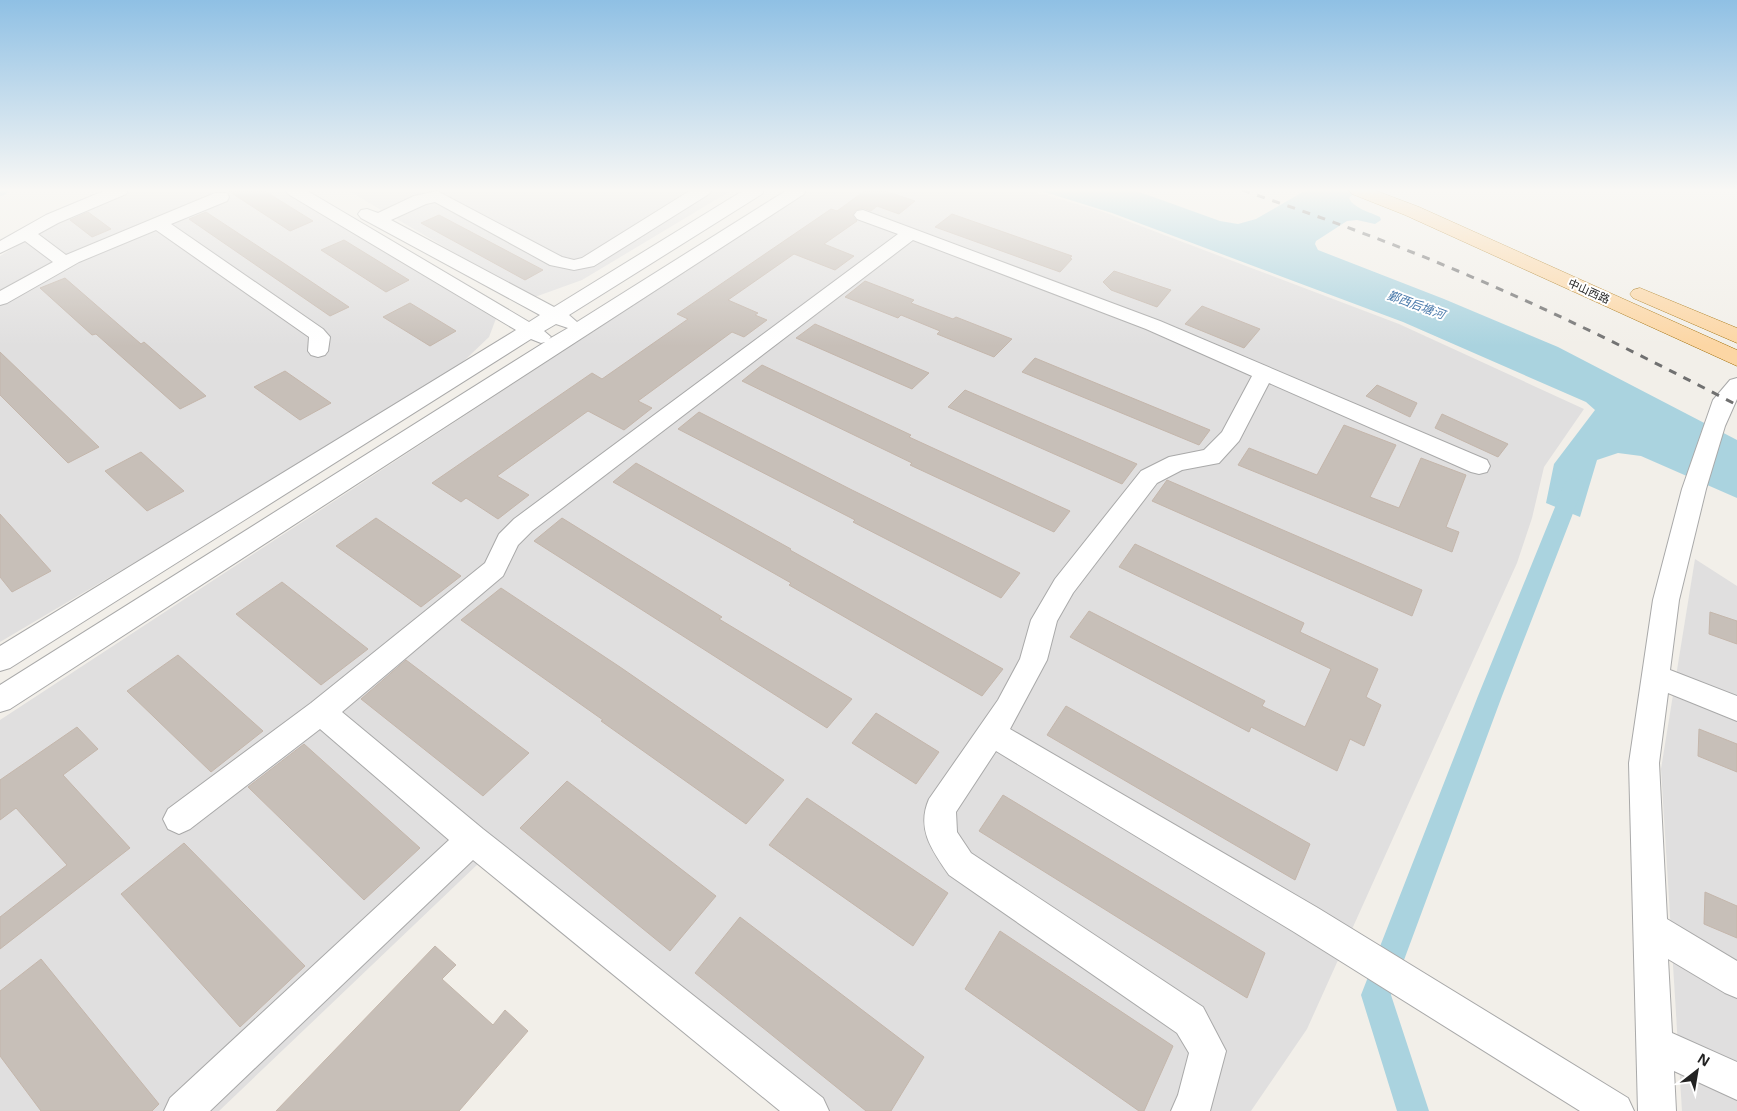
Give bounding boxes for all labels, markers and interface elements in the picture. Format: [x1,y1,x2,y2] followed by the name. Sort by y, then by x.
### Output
[1566,275,1612,306] street label: 中山西路
[1385,286,1449,323] water label: 鄞西后塘河
[1672,1046,1722,1096] north arrow
[1694,1048,1714,1071] text: N

